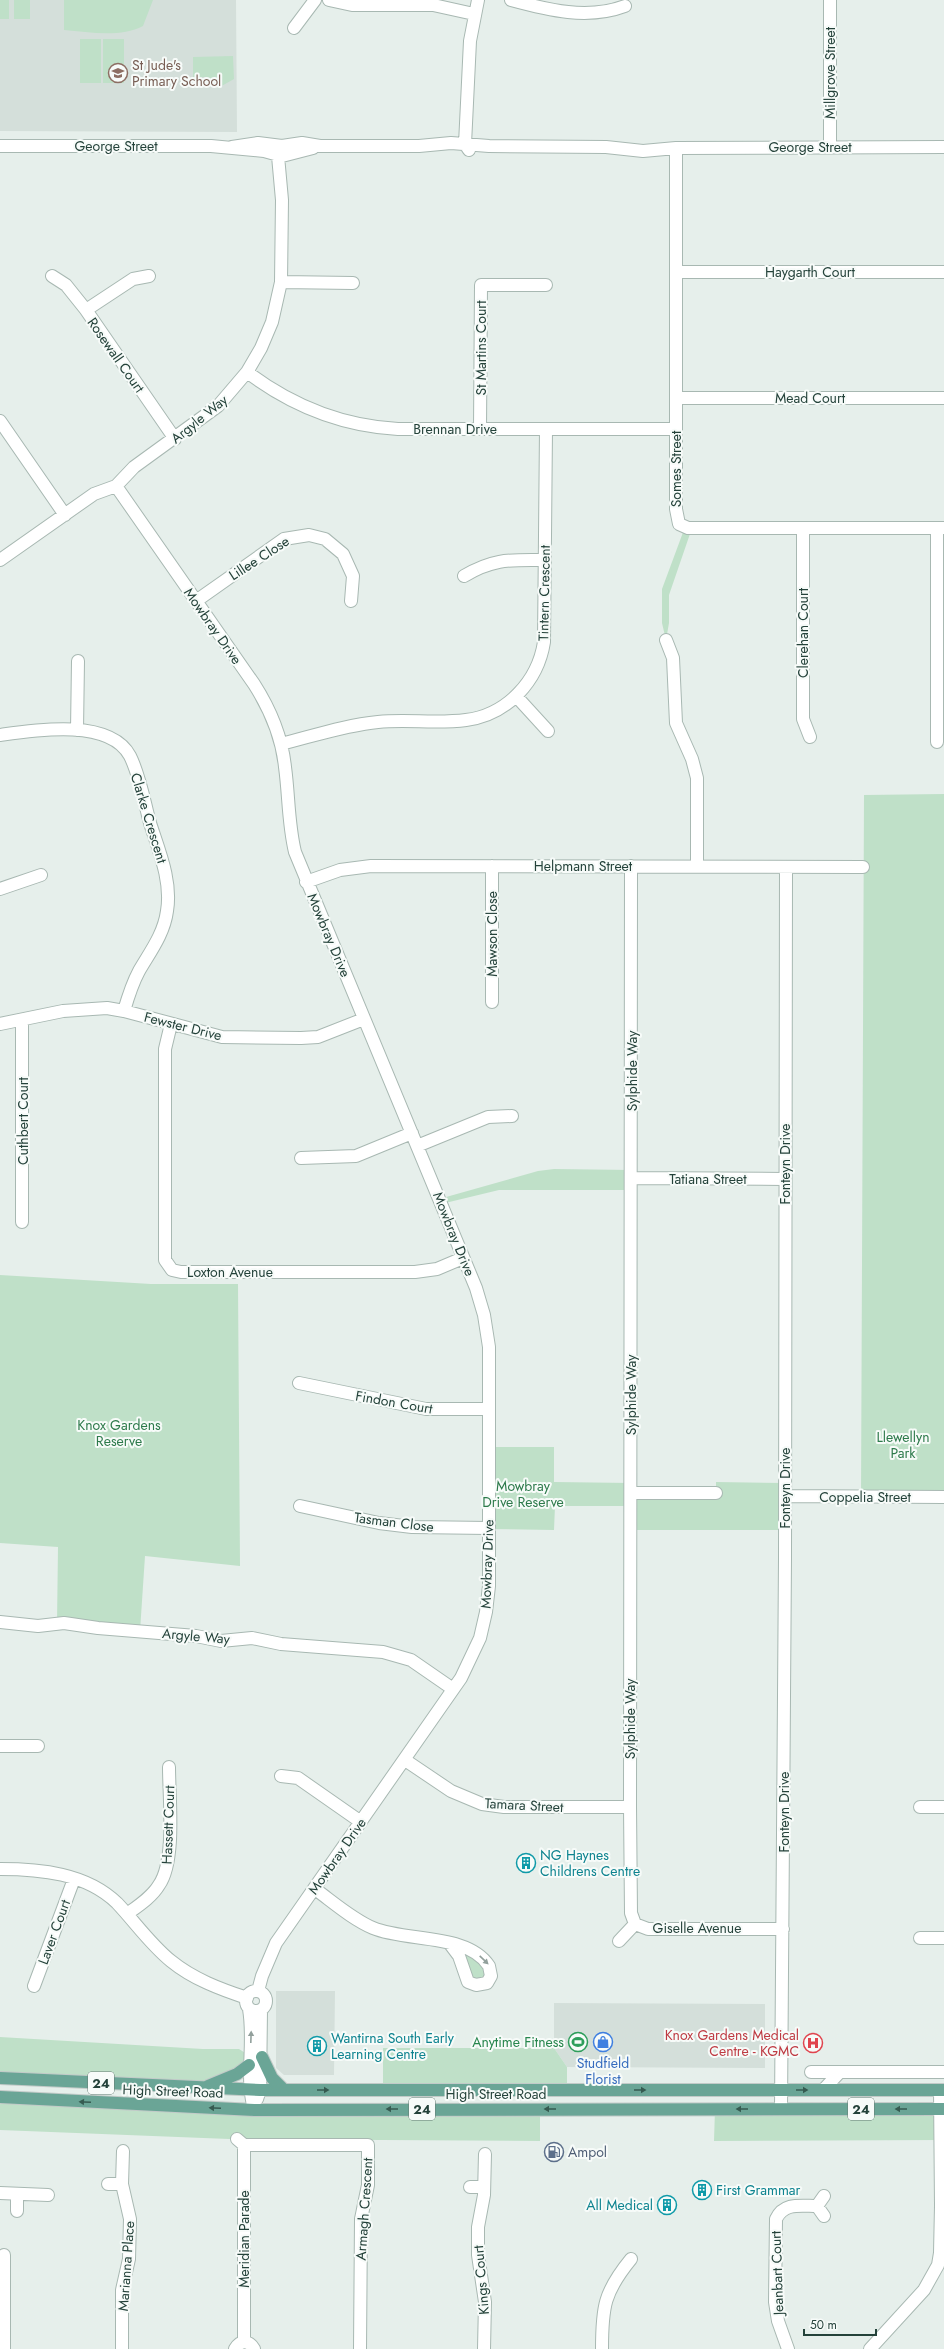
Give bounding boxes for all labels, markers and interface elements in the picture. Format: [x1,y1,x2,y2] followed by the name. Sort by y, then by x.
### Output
[820,26,840,119] street label: Millgrove Street
[132,55,221,91] place label: St Jude's Primary School
[107,62,129,84] school or university icon: St Jude's Primary School
[74,136,158,156] street label: George Street
[768,137,852,157] street label: George Street
[765,262,856,282] street label: Haygarth Court
[471,300,491,396] street label: St Martins Court
[83,313,150,397] street label: Rosewall Court
[775,388,846,408] street label: Mead Court
[166,389,232,448] street label: Argyle Way
[413,419,497,439] street label: Brennan Drive
[666,430,686,507] street label: Somes Street
[225,531,293,585] street label: Lillee Close
[533,544,555,641] street label: Tintern Crescent
[179,584,247,668] street label: Mowbray Drive
[793,587,813,678] street label: Clerehan Court
[126,770,172,866] street label: Clarke Crescent
[534,856,633,876] street label: Helpmann Street
[302,890,356,980] street label: Mowbray Drive
[482,891,502,977] street label: Mawson Close
[142,1007,224,1045] street label: Fewster Drive
[622,1030,642,1111] street label: Sylphide Way
[13,1076,33,1165] street label: Cuthbert Court
[775,1124,795,1204] street label: Fonteyn Drive
[669,1169,747,1189] street label: Tatiana Street
[428,1189,480,1279] street label: Mowbray Drive
[187,1262,273,1282] street label: Loxton Avenue
[621,1354,641,1435] street label: Sylphide Way
[354,1385,435,1419] street label: Findon Court
[77,1415,161,1451] park label: Knox Gardens Reserve
[877,1427,930,1463] park label: Llewellyn Park
[775,1448,795,1528] street label: Fonteyn Drive
[482,1476,564,1512] park label: Mowbray Drive Reserve
[819,1487,911,1507] street label: Coppelia Street
[353,1507,435,1537] street label: Tasman Close
[475,1519,499,1609] street label: Mowbray Drive
[161,1623,232,1649] street label: Argyle Way
[620,1678,640,1759] street label: Sylphide Way
[774,1772,794,1852] street label: Fonteyn Drive
[157,1785,179,1865] street label: Hassett Court
[484,1793,564,1817] street label: Tamara Street
[303,1814,371,1898] street label: Mowbray Drive
[540,1845,640,1881] place label: NG Haynes Childrens Centre
[515,1852,537,1874] building icon: NG Haynes Childrens Centre
[33,1896,75,1967] street label: Laver Court
[653,1918,741,1938] street label: Giselle Avenue
[479,1956,489,1965] one-way arrow
[665,2025,799,2061] place label: Knox Gardens Medical Centre - KGMC
[331,2028,455,2064] place label: Wantirna South Early Learning Centre
[248,2030,254,2043] one-way arrow
[567,2031,589,2053] sports icon: Anytime Fitness
[592,2031,614,2053] shop icon: Studfield Florist
[472,2032,564,2052] place label: Anytime Fitness
[802,2032,824,2054] hospital icon: Knox Gardens Medical Centre - KGMC
[306,2035,328,2057] building icon: Wantirna South Early Learning Centre
[577,2053,629,2089] place label: Studfield Florist
[88,2072,114,2094] road number: 24
[122,2079,224,2103] street label: High Street Road
[446,2084,546,2104] street label: High Street Road
[796,2086,808,2093] one-way arrow
[317,2087,330,2093] one-way arrow
[634,2087,647,2093] one-way arrow
[79,2098,91,2105] one-way arrow
[409,2098,435,2120] road number: 24
[848,2098,874,2120] road number: 24
[208,2105,221,2111] one-way arrow
[385,2106,398,2112] one-way arrow
[543,2106,556,2112] one-way arrow
[735,2106,748,2112] one-way arrow
[894,2106,907,2112] one-way arrow
[543,2141,565,2163] fuel station icon: Ampol
[568,2142,607,2162] place label: Ampol
[350,2156,378,2261] street label: Armagh Crescent
[691,2179,713,2201] building icon: First Grammar
[716,2180,801,2200] place label: First Grammar
[234,2190,254,2288] street label: Meridian Parade
[656,2194,678,2216] building icon: All Medical
[586,2195,653,2215] place label: All Medical
[113,2220,139,2312] street label: Marianna Place
[766,2230,789,2318] street label: Jeanbart Court
[468,2244,494,2315] street label: Kings Court
[804,2311,876,2337] scale bar
[810,2316,837,2334] text: 50 m

